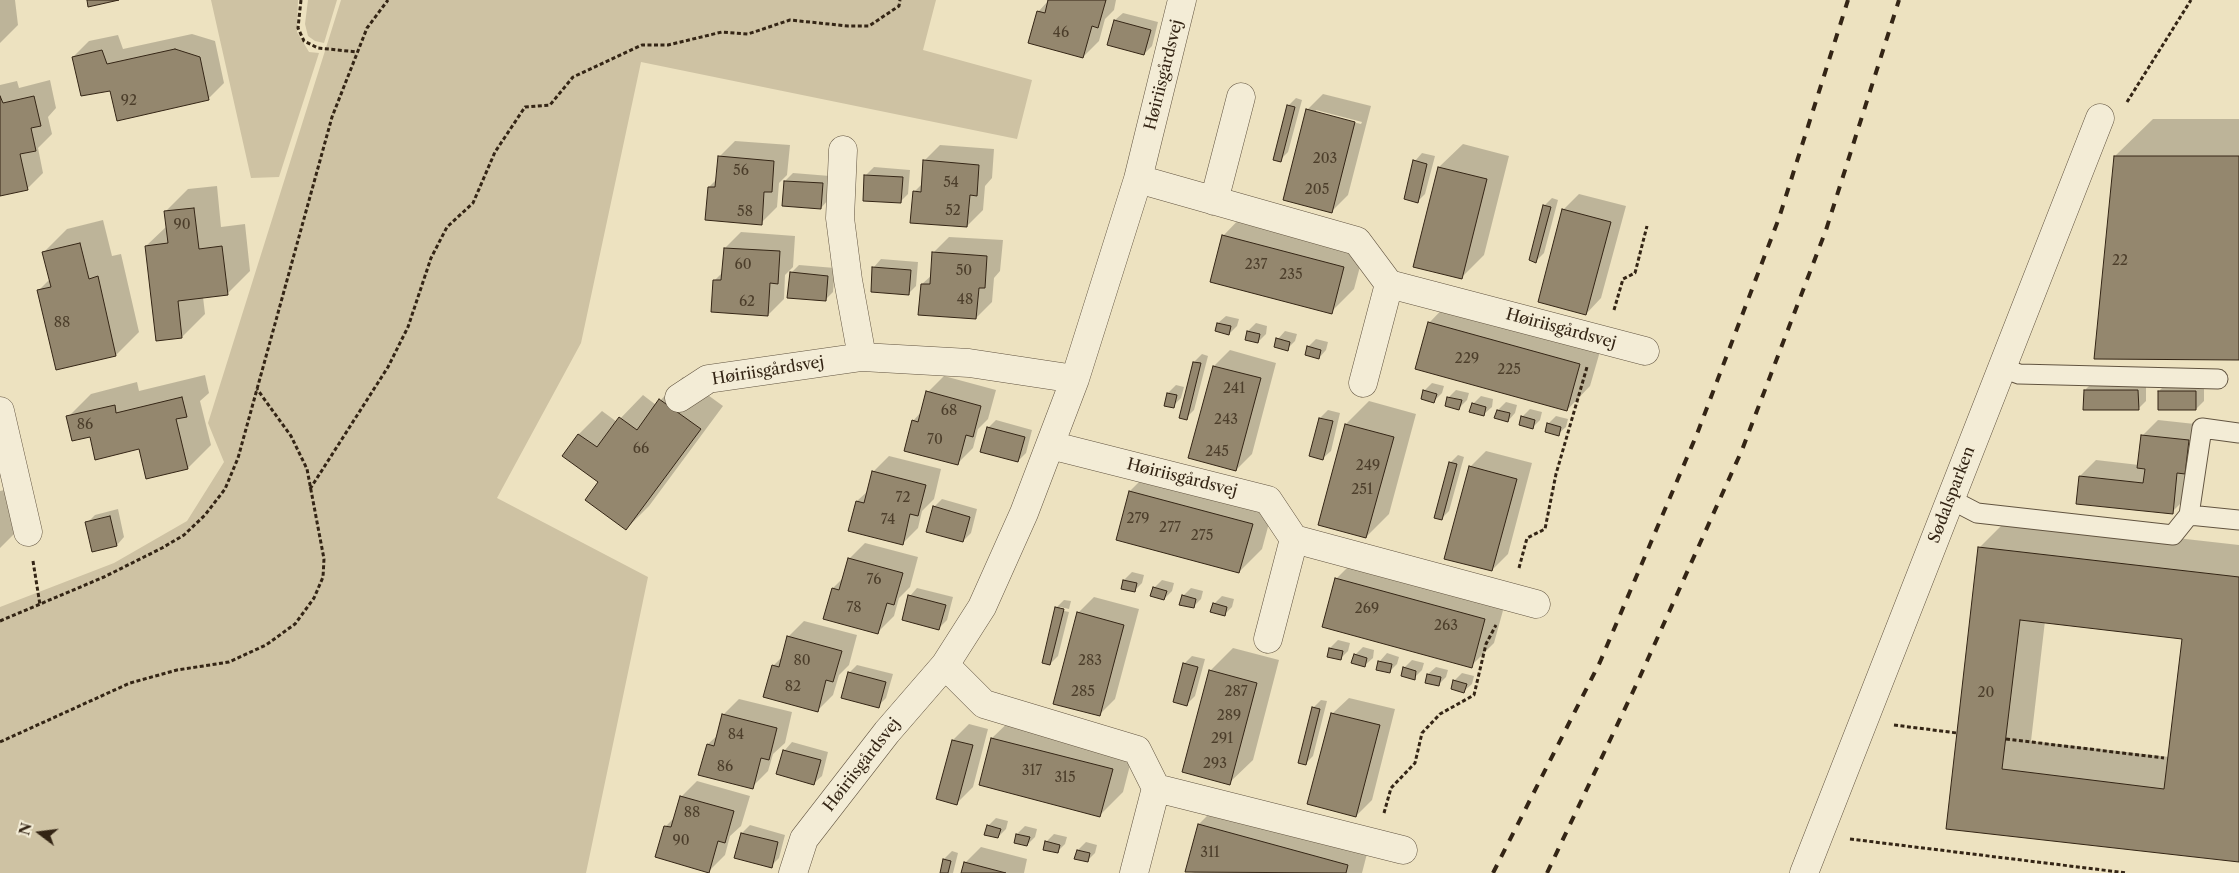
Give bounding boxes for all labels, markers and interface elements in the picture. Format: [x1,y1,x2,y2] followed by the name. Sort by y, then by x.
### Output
[1141,18,1187,132] street label: Høiriisgårdsvej
[1053,25,1069,41] house number: 46
[121,93,137,109] house number: 92
[1313,151,1337,167] house number: 203
[733,163,749,179] house number: 56
[943,175,959,191] house number: 54
[1305,182,1329,198] house number: 205
[945,203,961,219] house number: 52
[737,204,753,220] house number: 58
[173,217,191,233] house number: 90
[2112,253,2128,269] house number: 22
[734,257,752,273] house number: 60
[1245,257,1267,273] house number: 237
[956,263,972,279] house number: 50
[1279,267,1303,283] house number: 235
[957,292,973,308] house number: 48
[739,294,755,310] house number: 62
[1504,305,1618,353] street label: Høiriisgårdsvej
[54,315,70,331] house number: 88
[1455,351,1479,367] house number: 229
[711,353,825,389] street label: Høiriisgårdsvej
[1497,362,1521,378] house number: 225
[1223,381,1245,397] house number: 241
[941,403,957,419] house number: 68
[1214,412,1238,428] house number: 243
[77,417,93,433] house number: 86
[927,432,943,448] house number: 70
[633,441,649,457] house number: 66
[1205,444,1229,460] house number: 245
[1925,444,1979,546] street label: Sødalsparken
[1125,455,1239,501] street label: Høiriisgårdsvej
[1356,458,1380,474] house number: 249
[1351,482,1373,498] house number: 251
[896,490,910,506] house number: 72
[1126,511,1150,527] house number: 279
[881,512,895,528] house number: 74
[1159,520,1181,536] house number: 277
[1191,528,1213,544] house number: 275
[867,572,881,588] house number: 76
[846,600,862,616] house number: 78
[1355,601,1379,617] house number: 269
[1434,618,1458,634] house number: 263
[793,653,811,669] house number: 80
[1078,653,1102,669] house number: 283
[785,679,801,695] house number: 82
[1071,684,1095,700] house number: 285
[1224,684,1248,700] house number: 287
[1978,685,1994,701] house number: 20
[1217,708,1241,724] house number: 289
[820,714,904,816] street label: Høiriisgårdsvej
[728,727,744,743] house number: 84
[1211,731,1233,747] house number: 291
[1203,756,1227,772] house number: 293
[717,759,733,775] house number: 86
[1022,763,1042,779] house number: 317
[1054,770,1076,786] house number: 315
[684,805,700,821] house number: 88
[15,808,65,858] north arrow
[15,821,36,837] text: N
[672,833,690,849] house number: 90
[1200,845,1220,861] house number: 311

